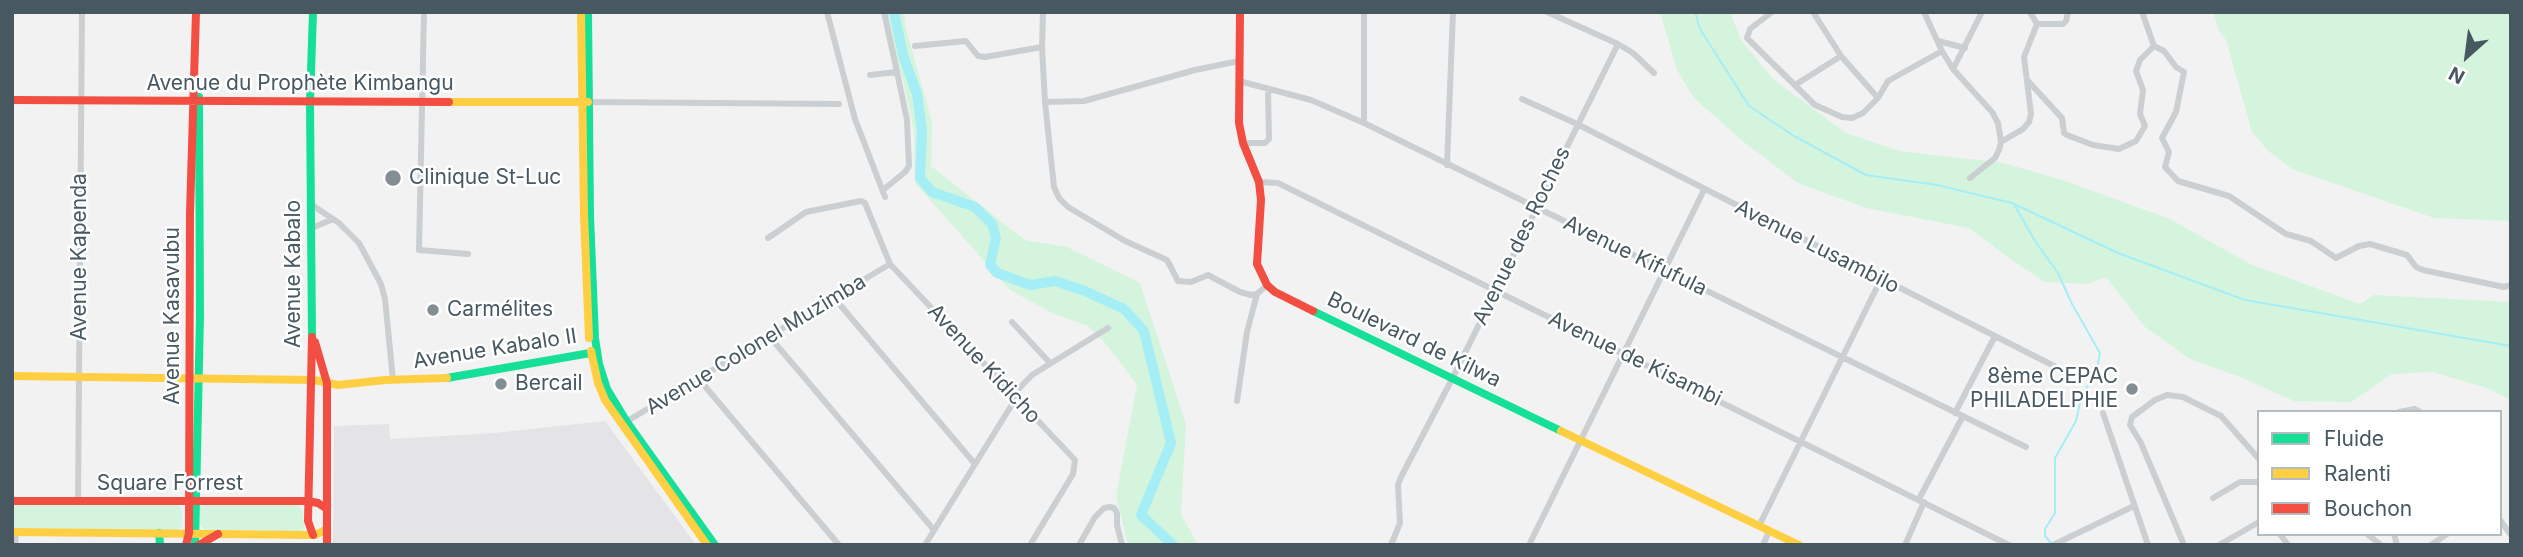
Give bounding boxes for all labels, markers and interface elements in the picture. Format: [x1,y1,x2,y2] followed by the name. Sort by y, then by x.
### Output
[2432,21,2502,91] north arrow
[2445,61,2469,89] text: N
[146,71,454,97] street label: Avenue du Prophète Kimbangu
[1468,143,1576,329] street label: Avenue des Roches
[409,165,561,191] place label: Clinique St-Luc
[383,168,403,188] marker: Clinique St-Luc
[67,173,93,341] street label: Avenue Kapenda
[1731,195,1903,299] street label: Avenue Lusambilo
[281,200,307,348] street label: Avenue Kabalo
[1559,210,1711,302] street label: Avenue Kifufula
[160,227,186,405] street label: Avenue Kasavubu
[641,269,871,421] street label: Avenue Colonel Muzimba
[1323,287,1505,393] street label: Boulevard de Kilwa
[447,297,553,323] place label: Carmélites
[922,299,1046,429] street label: Avenue Kidicho
[425,302,441,318] marker: Carmélites
[1544,306,1726,412] street label: Avenue de Kisambi
[411,324,579,374] street label: Avenue Kabalo II
[1970,364,2118,414] place label: 8ème CEPAC PHILADELPHIE
[515,371,583,397] place label: Bercail
[493,376,509,392] marker: Bercail
[2124,381,2140,397] marker: 8ème CEPAC PHILADELPHIE
[2257,410,2502,536] legend
[2324,426,2384,451] text: Fluide
[2324,461,2391,486] text: Ralenti
[97,471,243,497] street label: Square Forrest
[2324,496,2412,521] text: Bouchon

